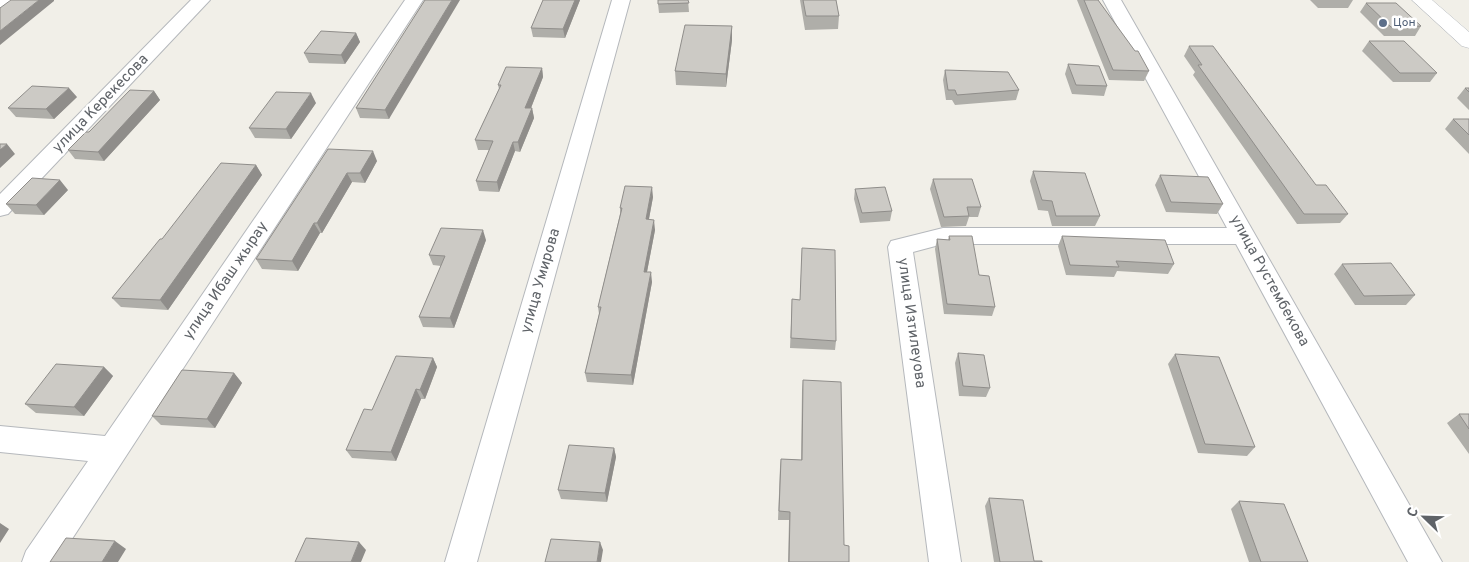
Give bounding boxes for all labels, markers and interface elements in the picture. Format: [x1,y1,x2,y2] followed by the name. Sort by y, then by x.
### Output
[1393,15,1416,31] place label: Цон
[1377,17,1389,29] marker: Цон
[49,51,153,157] street label: улица Керекесова
[1225,212,1313,350] street label: улица Рустембекова
[179,218,273,344] street label: улица Ибаш жырау
[517,226,565,336] street label: улица Умирова
[892,257,930,389] street label: улица Изтилеуова
[1399,492,1449,542] north arrow
[1404,505,1423,520] text: С

